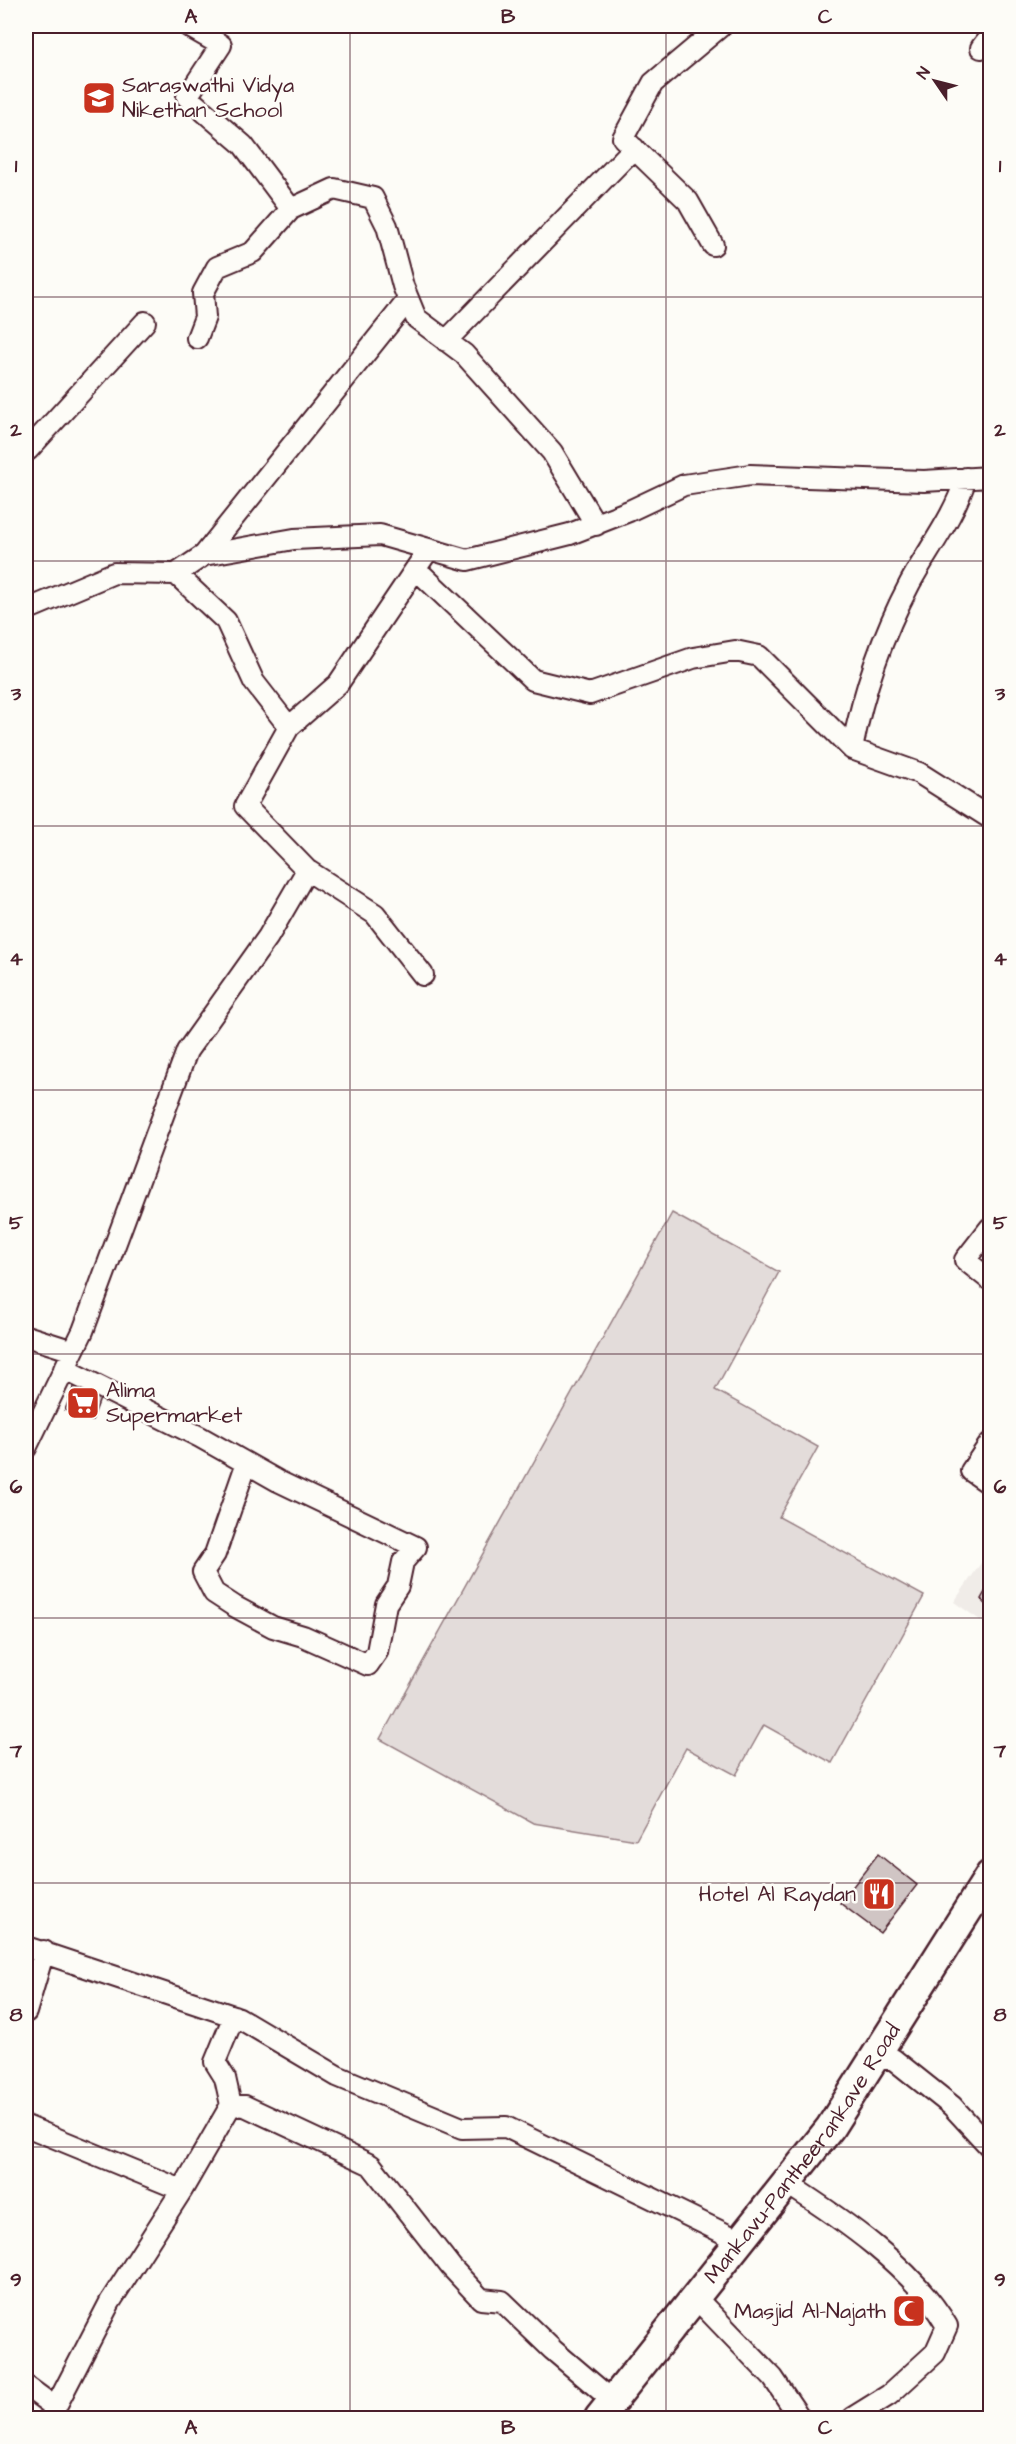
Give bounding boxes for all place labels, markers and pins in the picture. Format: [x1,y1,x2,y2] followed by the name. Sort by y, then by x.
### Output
[122,70,294,126] place label: Saraswathi Vidya Nikethan School
[81,80,117,116] school or university icon: Saraswathi Vidya Nikethan School
[106,1375,242,1431] place label: Alima Supermarket
[65,1385,101,1421] supermarket icon: Alima Supermarket
[861,1876,897,1912] restaurant icon: Hotel Al Raydan
[698,1879,856,1911] place label: Hotel Al Raydan
[891,2293,927,2329] mosque icon: Masjid Al-Najath
[734,2296,886,2327] place label: Masjid Al-Najath

